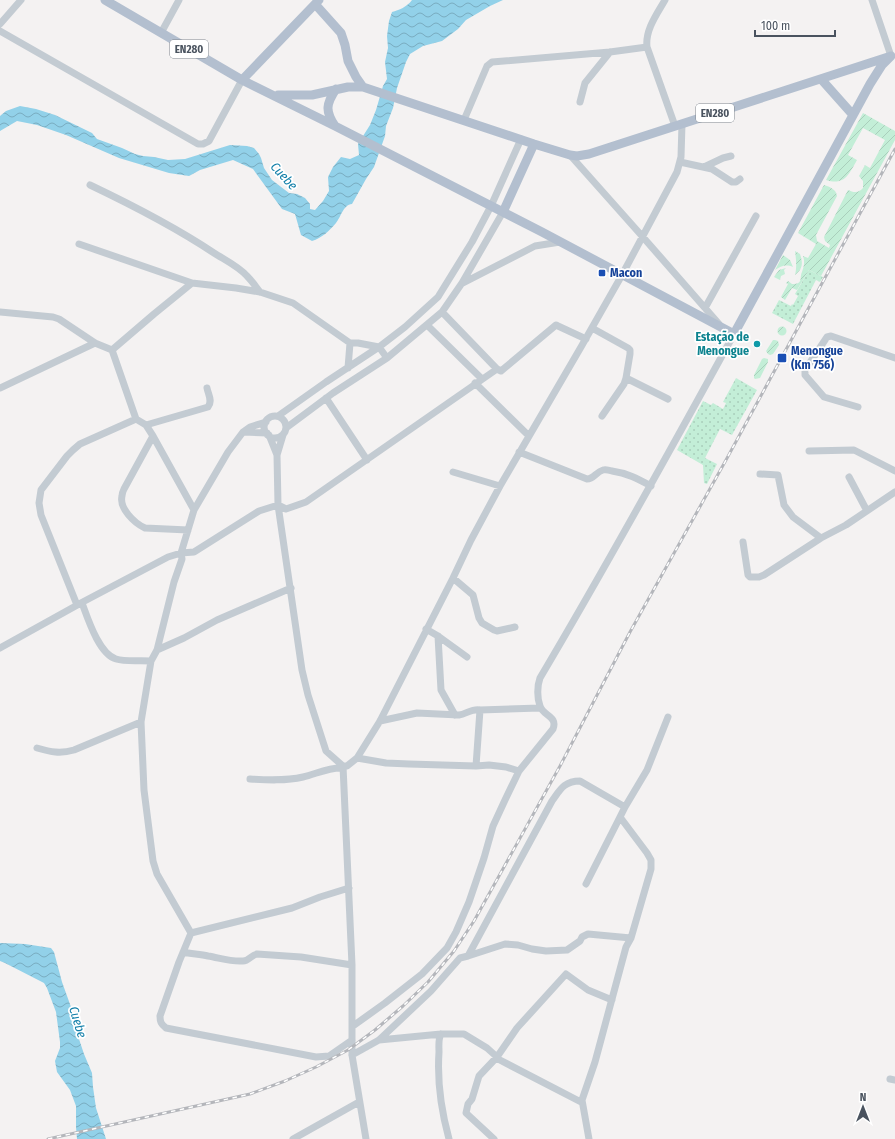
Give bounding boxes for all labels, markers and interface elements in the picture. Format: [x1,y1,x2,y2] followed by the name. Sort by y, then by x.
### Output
[755,12,835,38] scale bar
[761,19,790,33] text: 100 m
[170,40,208,58] road number: EN280
[696,104,734,122] road number: EN280
[268,159,300,193] water label: Cuebe
[610,266,642,280] place label: Macon
[597,268,607,278] marker: Macon
[695,330,749,358] place label: Estação de Menongue
[752,339,762,349] marker: Estação de Menongue
[791,344,843,372] place label: Menongue (Km 756)
[776,352,788,364] marker: Menongue (Km 756)
[66,1004,90,1040] water label: Cuebe
[843,1087,883,1127] north arrow
[860,1091,866,1104] text: N

